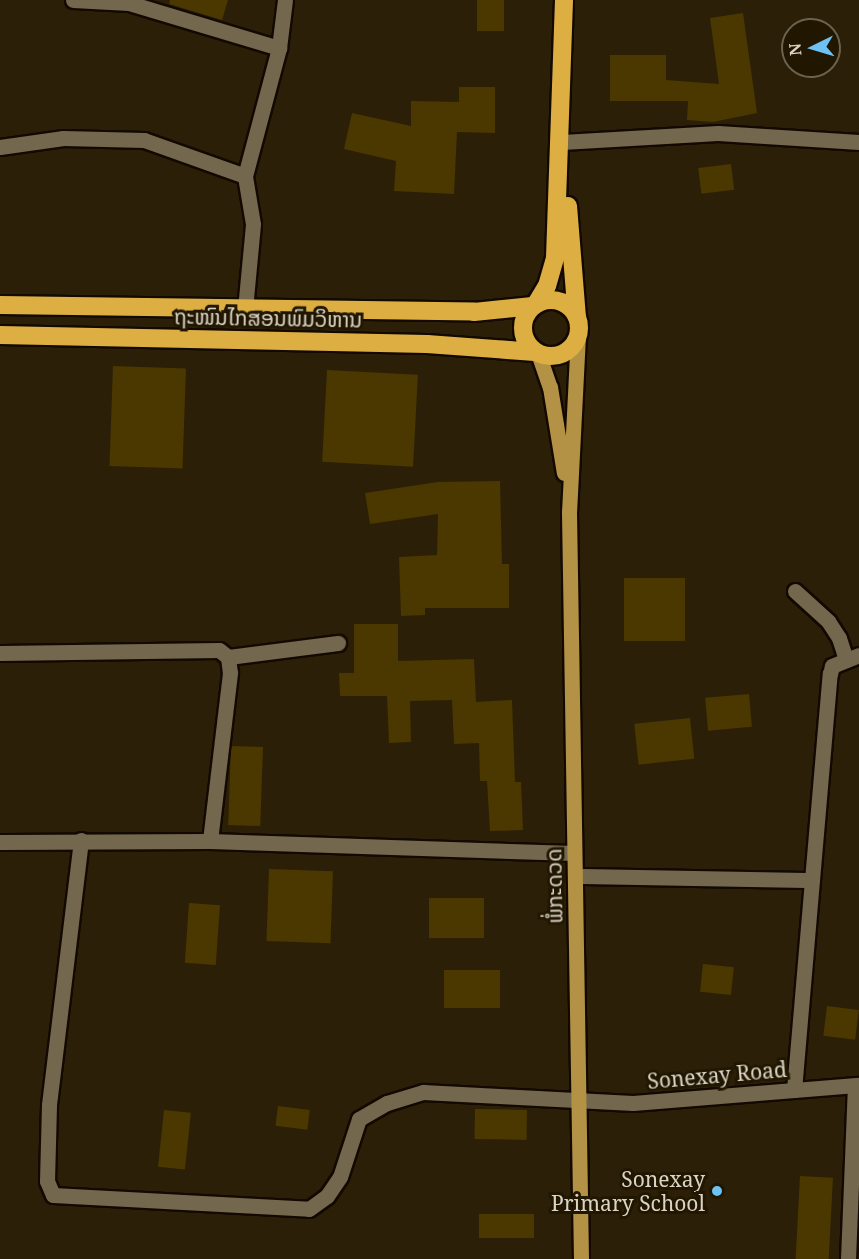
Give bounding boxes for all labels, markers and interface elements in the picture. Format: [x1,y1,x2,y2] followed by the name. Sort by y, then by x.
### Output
[781,18,841,78] north arrow
[784,42,807,57] text: N
[174,304,362,332] street label: ຖະໜົນໄກສອນພົມວິຫານ
[541,848,567,924] street label: ພໍ່ກະດວດ
[646,1056,788,1094] street label: Sonexay Road
[551,1166,705,1216] place label: Sonexay Primary School
[710,1184,724,1198] marker: Sonexay Primary School

